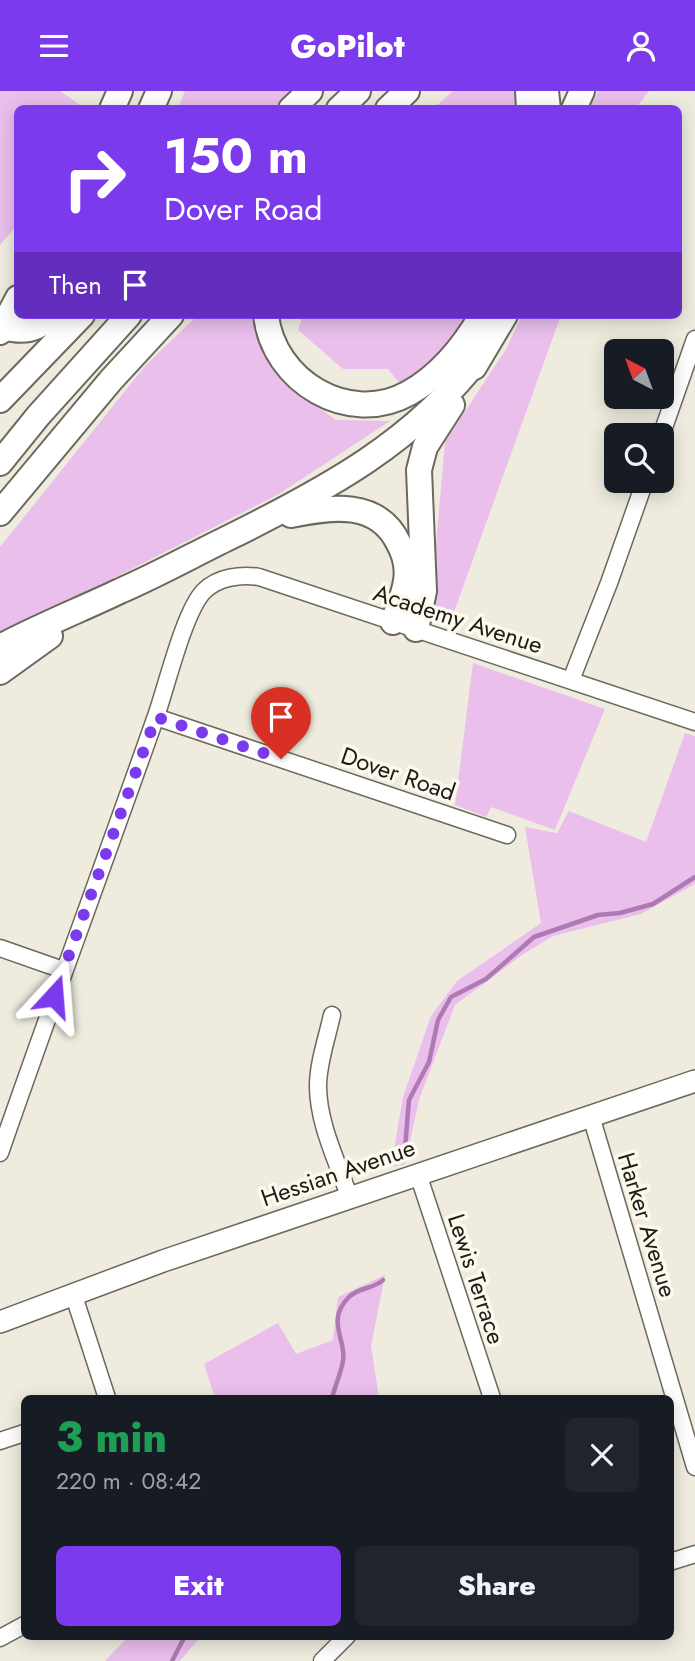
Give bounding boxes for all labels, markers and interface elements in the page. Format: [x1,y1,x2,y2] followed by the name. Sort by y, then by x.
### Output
[290,23,405,69] text: GoPilot
[35,27,73,65] icon: menu
[622,27,660,65] icon: person
[164,121,308,191] text: 150 m
[49,133,140,224] icon: right
[164,186,322,232] text: Dover Road
[49,266,102,304] text: Then
[116,266,154,304] icon: arrive
[604,339,674,409] north arrow
[604,339,674,493] map controls
[604,423,674,493] button: search
[369,575,547,662] street label: Academy Avenue
[251,687,311,759] pin
[262,698,300,736] icon: arrive
[336,738,460,809] street label: Dover Road
[17,959,91,1033] position arrow
[256,1130,420,1215] street label: Hessian Avenue
[609,1148,686,1302] street label: Harker Avenue
[439,1209,514,1349] street label: Lewis Terrace
[56,1407,167,1468] text: 3 min
[565,1418,639,1492] button: close
[56,1464,201,1498] text: 220 m · 08:42
[56,1546,341,1626] button: Exit
[355,1546,639,1626] button: Share

